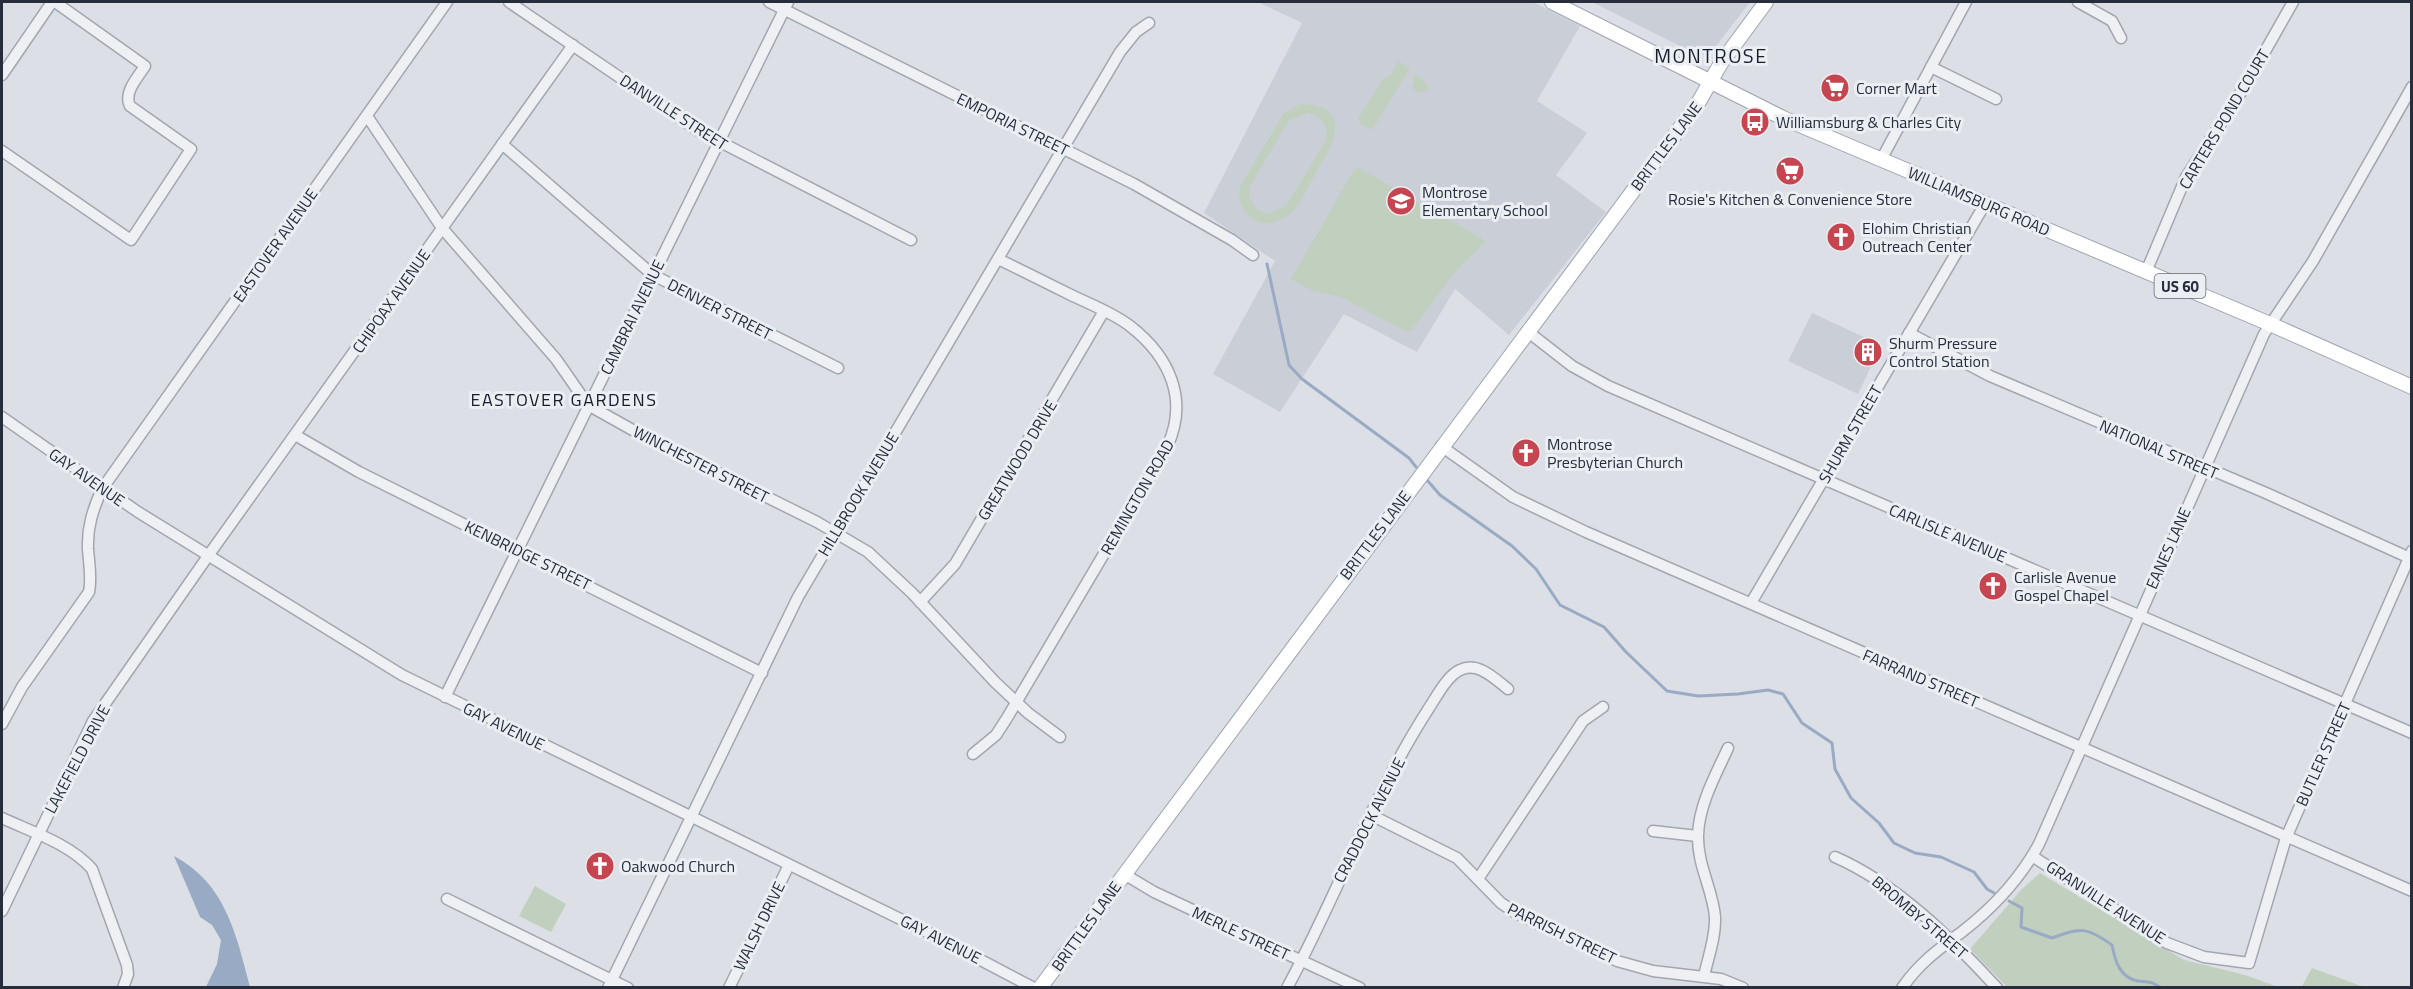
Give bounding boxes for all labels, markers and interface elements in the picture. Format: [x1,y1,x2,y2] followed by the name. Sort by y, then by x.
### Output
[1654,40,1768,71] district label: MONTROSE
[2173,44,2276,194] street label: CARTERS POND COURT
[615,68,733,156] street label: DANVILLE STREET
[1819,72,1851,104] supermarket icon: Corner Mart
[1856,76,1937,100] place label: Corner Mart
[953,86,1074,162] street label: EMPORIA STREET
[1625,96,1708,196] street label: BRITTLES LANE
[1739,106,1771,138] bus stop icon: Williamsburg & Charles City
[1776,110,1961,134] place label: Williamsburg & Charles City
[1774,155,1806,187] supermarket icon: Rosie's Kitchen & Convenience Store
[1904,160,2054,242] street label: WILLIAMSBURG ROAD
[1422,180,1548,222] place label: Montrose Elementary School
[227,183,323,307] street label: EASTOVER AVENUE
[1385,185,1417,217] school or university icon: Montrose Elementary School
[1668,187,1912,211] place label: Rosie's Kitchen & Convenience Store
[1862,216,1972,258] place label: Elohim Christian Outreach Center
[1825,221,1857,253] church icon: Elohim Christian Outreach Center
[346,244,436,358] street label: CHIPOAX AVENUE
[594,255,670,379] street label: CAMBRAI AVENUE
[664,272,777,346] street label: DENVER STREET
[2154,274,2206,298] road number: US 60
[1889,331,1997,373] place label: Shurm Pressure Control Station
[1852,336,1884,368] building icon: Shurm Pressure Control Station
[1812,380,1888,487] street label: SHURM STREET
[471,386,657,413] district label: EASTOVER GARDENS
[971,395,1063,525] street label: GREATWOOD DRIVE
[2096,413,2223,485] street label: NATIONAL STREET
[629,419,774,509] street label: WINCHESTER STREET
[811,427,905,561] street label: HILLBROOK AVENUE
[1547,432,1683,474] place label: Montrose Presbyterian Church
[1094,435,1180,559] street label: REMINGTON ROAD
[1510,437,1542,469] church icon: Montrose Presbyterian Church
[44,442,130,512] street label: GAY AVENUE
[1334,485,1417,585] street label: BRITTLES LANE
[1885,497,2011,569] street label: CARLISLE AVENUE
[2139,503,2197,593] street label: EANES LANE
[461,514,596,596] street label: KENBRIDGE STREET
[2014,565,2116,607] place label: Carlisle Avenue Gospel Chapel
[1977,570,2009,602] church icon: Carlisle Avenue Gospel Chapel
[1859,643,1983,714] street label: FARRAND STREET
[459,696,549,756] street label: GAY AVENUE
[2289,698,2357,810] street label: BUTLER STREET
[38,700,116,818] street label: LAKEFIELD DRIVE
[1327,753,1411,887] street label: CRADDOCK AVENUE
[584,850,616,882] church icon: Oakwood Church
[621,854,735,878] place label: Oakwood Church
[2042,854,2171,950] street label: GRANVILLE AVENUE
[1867,870,1973,965] street label: BROMBY STREET
[1045,876,1127,976] street label: BRITTLES LANE
[727,877,791,975] street label: WALSH DRIVE
[1504,896,1621,970] street label: PARRISH STREET
[1188,900,1294,966] street label: MERLE STREET
[896,908,986,970] street label: GAY AVENUE

